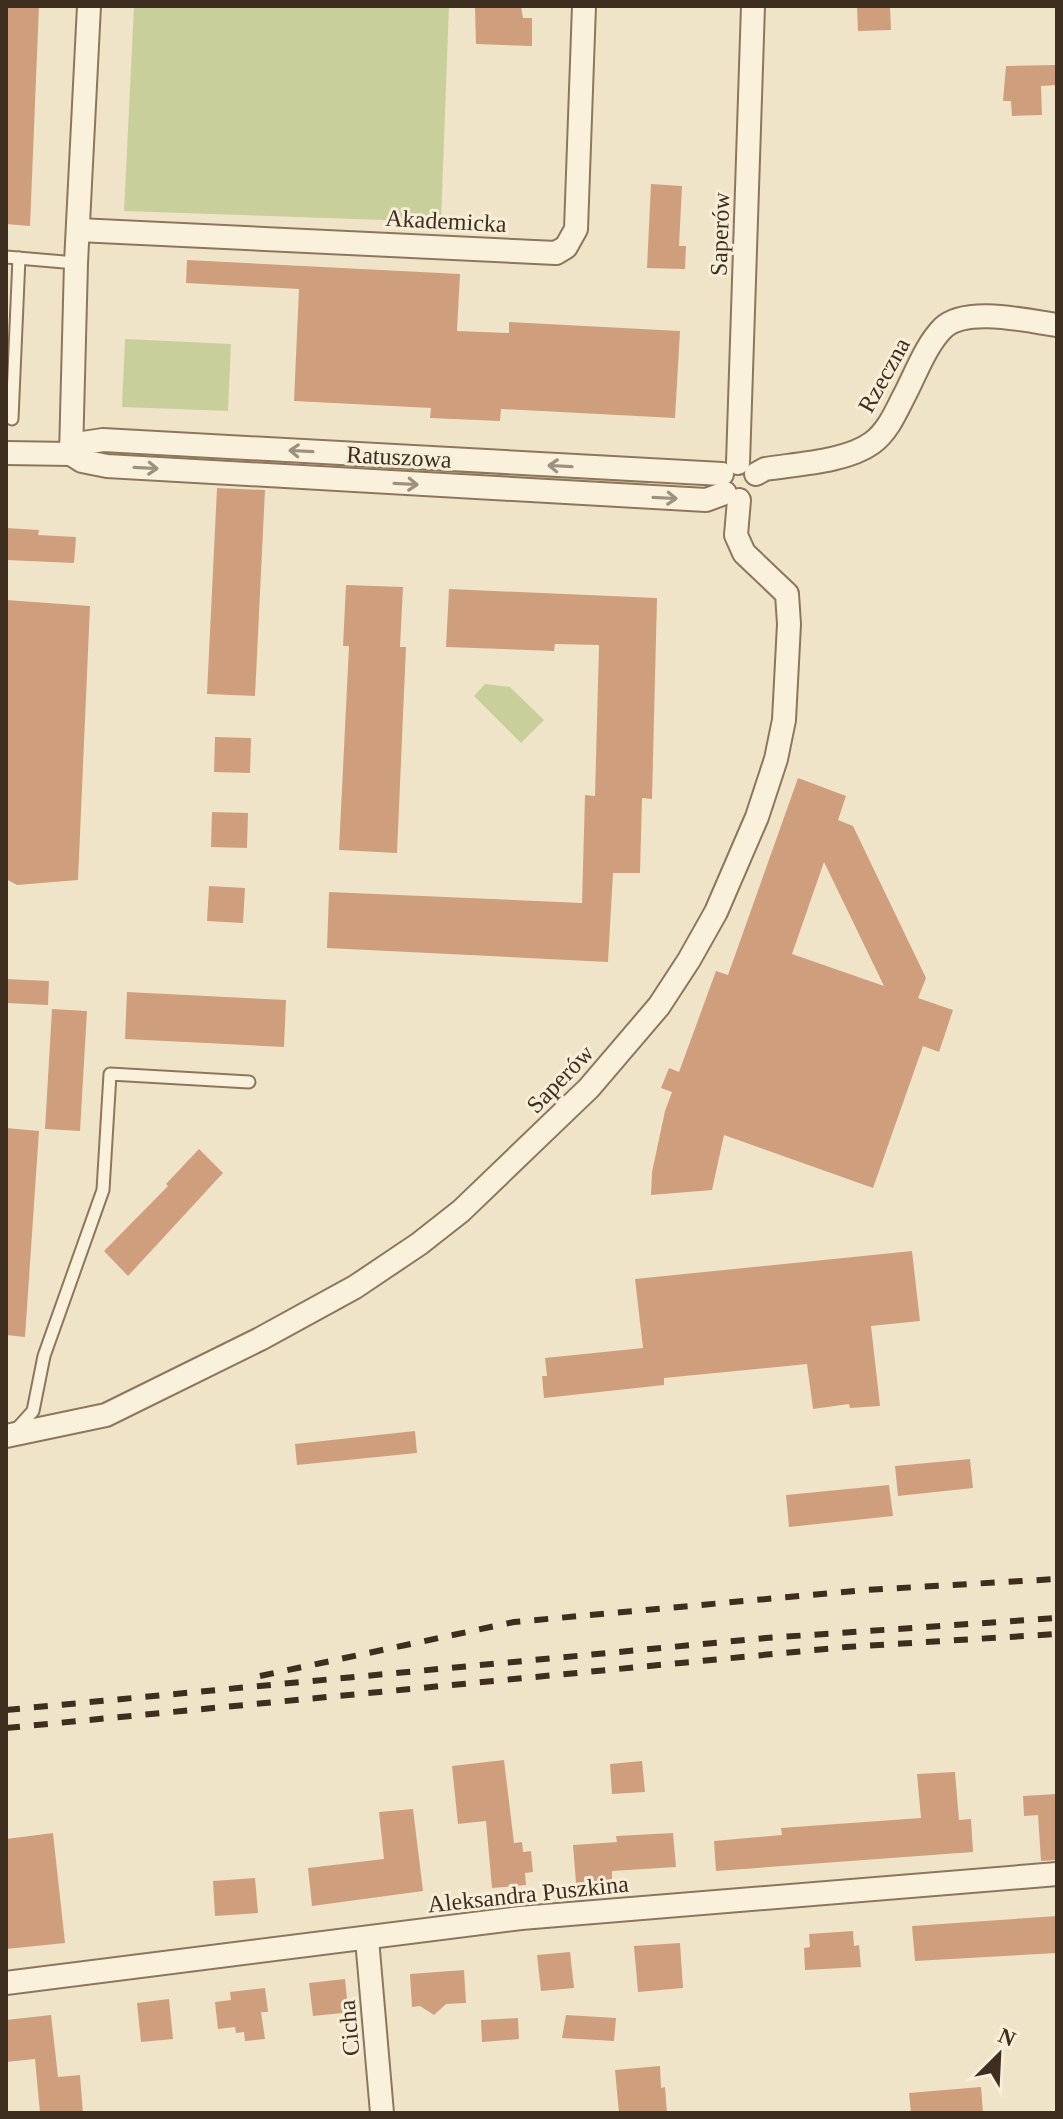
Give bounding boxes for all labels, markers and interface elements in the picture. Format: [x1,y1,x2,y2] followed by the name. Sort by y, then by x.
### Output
[706,191,734,276] street label: Saperów
[385,205,508,237] street label: Akademicka
[853,333,915,417] street label: Rzeczna
[346,441,453,473] street label: Ratuszowa
[288,443,315,458] one-way arrow
[547,458,574,473] one-way arrow
[132,461,159,476] one-way arrow
[392,476,419,491] one-way arrow
[651,491,678,506] one-way arrow
[521,1039,599,1118] street label: Saperów
[426,1870,630,1917] street label: Aleksandra Puszkina
[334,1999,364,2057] street label: Cicha
[959,2015,1039,2095] north arrow
[995,2023,1019,2052] text: N

